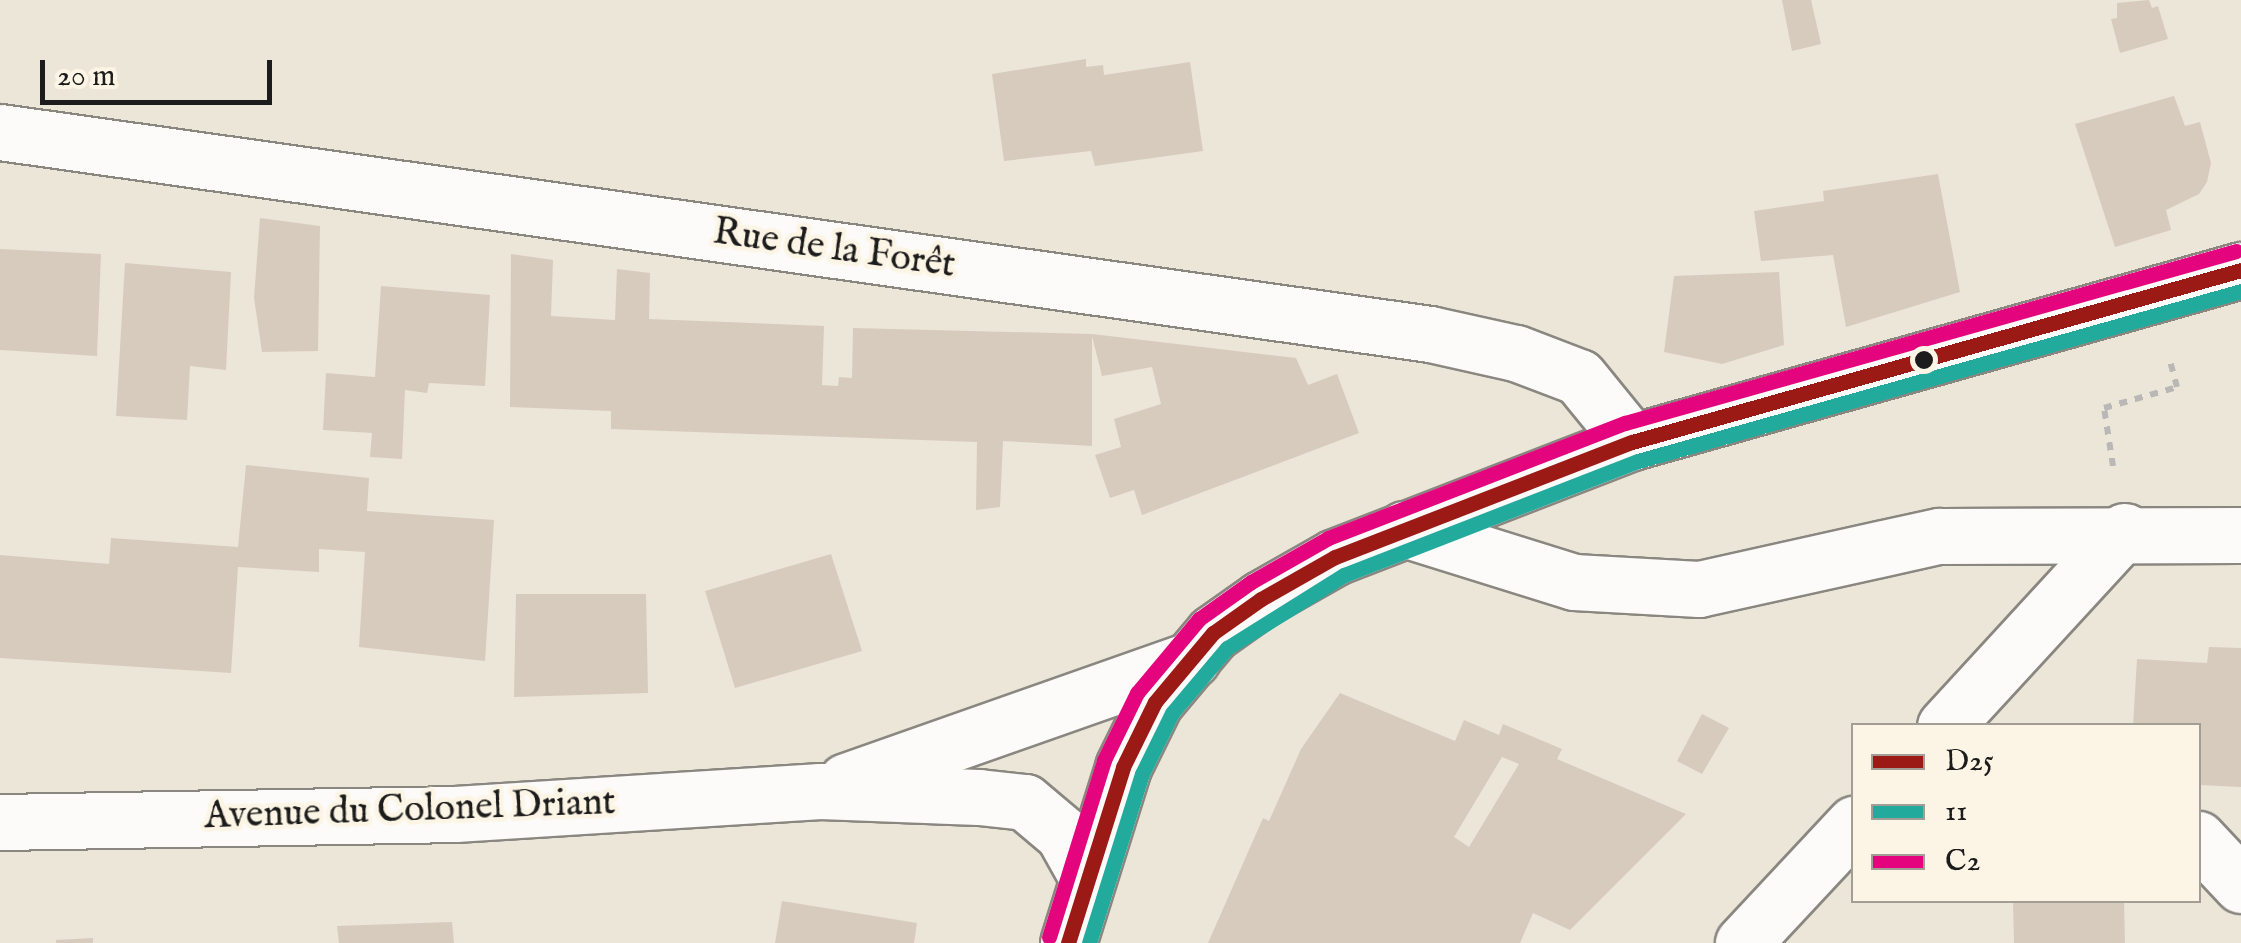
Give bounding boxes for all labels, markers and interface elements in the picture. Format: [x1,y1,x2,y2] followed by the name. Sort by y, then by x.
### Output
[45,40,278,102] scale bar
[57,58,116,96] text: 20 m
[710,210,958,290] street label: Rue de la Forêt
[1914,350,1934,370] unlabelled marker
[1851,723,2201,903] legend
[1945,743,1994,781] text: D25
[204,781,616,841] street label: Avenue du Colonel Driant
[1945,793,1967,831] text: 11
[1945,843,1981,881] text: C2

